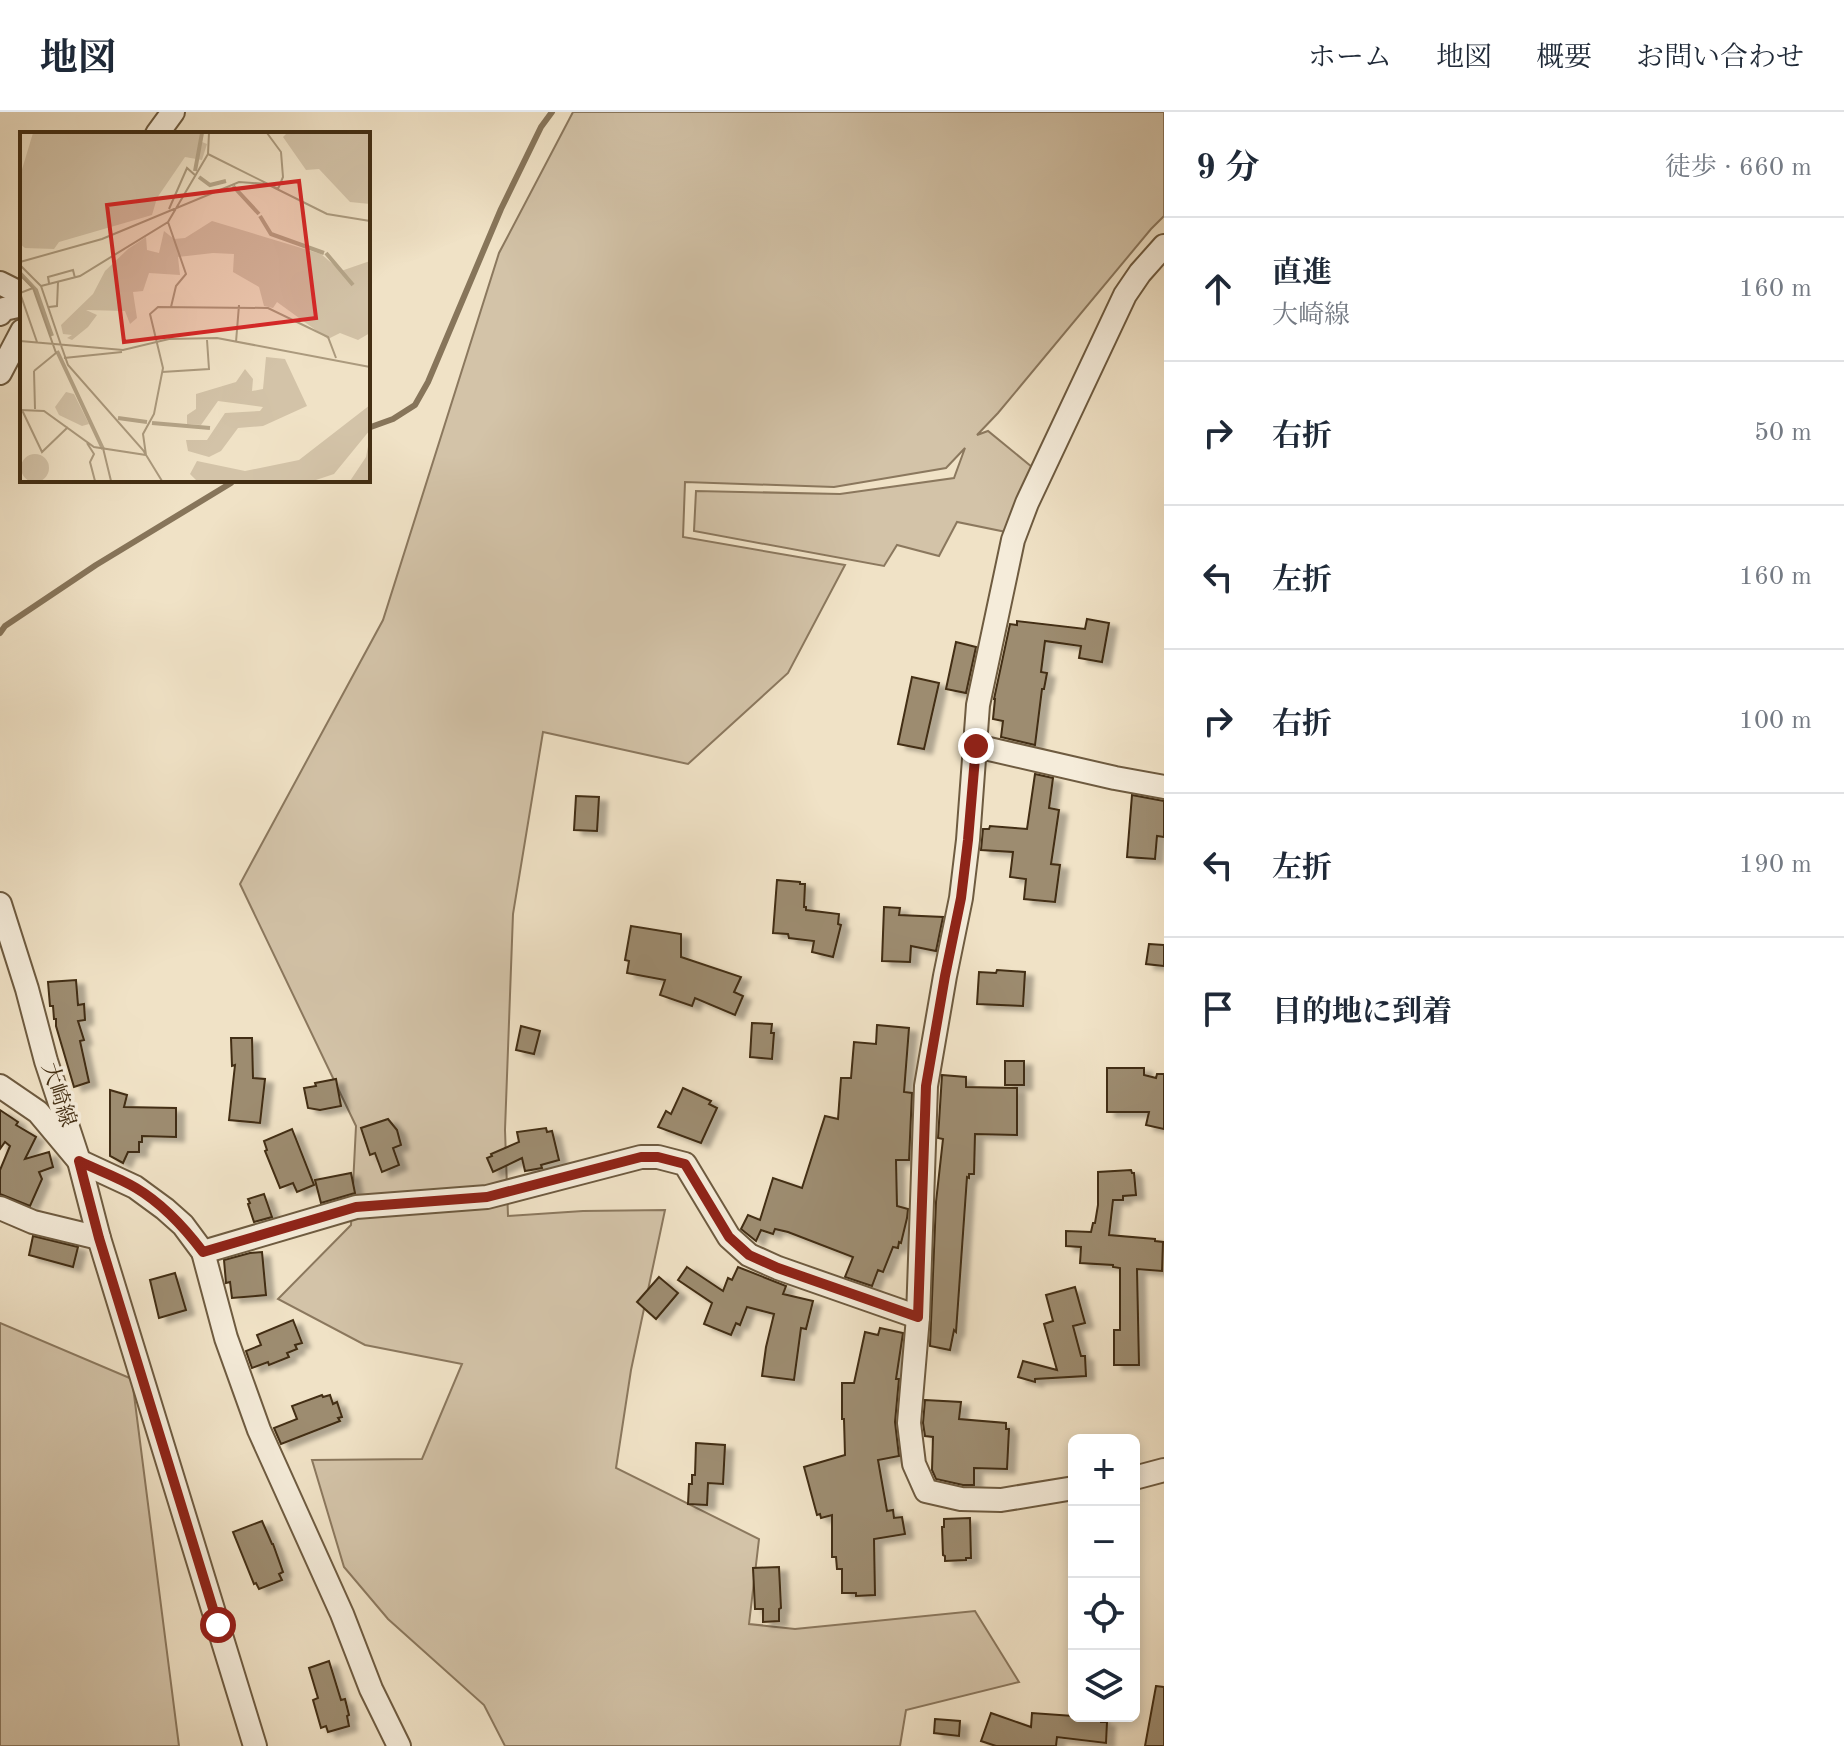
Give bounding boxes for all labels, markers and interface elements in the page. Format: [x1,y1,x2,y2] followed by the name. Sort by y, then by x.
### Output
[40,41,116,79] text: 地図
[1308,45,1392,73] text: ホーム
[1436,45,1492,73] text: 地図
[1536,45,1592,73] text: 概要
[1636,45,1804,73] text: お問い合わせ
[20,132,370,482] inset map
[1196,152,1259,186] text: 9 分
[1665,155,1812,181] text: 徒歩 · 660 m
[1272,259,1332,289] text: 直進
[1196,267,1240,311] icon: ahead
[1739,276,1812,302] text: 160 m
[1272,303,1350,329] text: 大崎線
[1196,411,1240,455] icon: right
[1754,420,1812,446] text: 50 m
[1272,422,1332,452] text: 右折
[1196,555,1240,599] icon: left
[1739,564,1812,590] text: 160 m
[1272,566,1332,596] text: 左折
[1196,699,1240,743] icon: right
[1739,708,1812,734] text: 100 m
[1272,710,1332,740] text: 右折
[958,728,994,764] route end
[1196,843,1240,887] icon: left
[1739,852,1812,878] text: 190 m
[1272,854,1332,884] text: 左折
[1196,987,1240,1031] icon: arrive
[1272,998,1452,1028] text: 目的地に到着
[37,1060,81,1130] street label: 大崎線
[1068,1434,1140,1722] map controls
[1068,1434,1140,1506] button: +
[1068,1506,1140,1578] button: −
[1068,1578,1140,1650] button: locate
[200,1607,236,1643] route start
[1068,1650,1140,1722] button: layers

